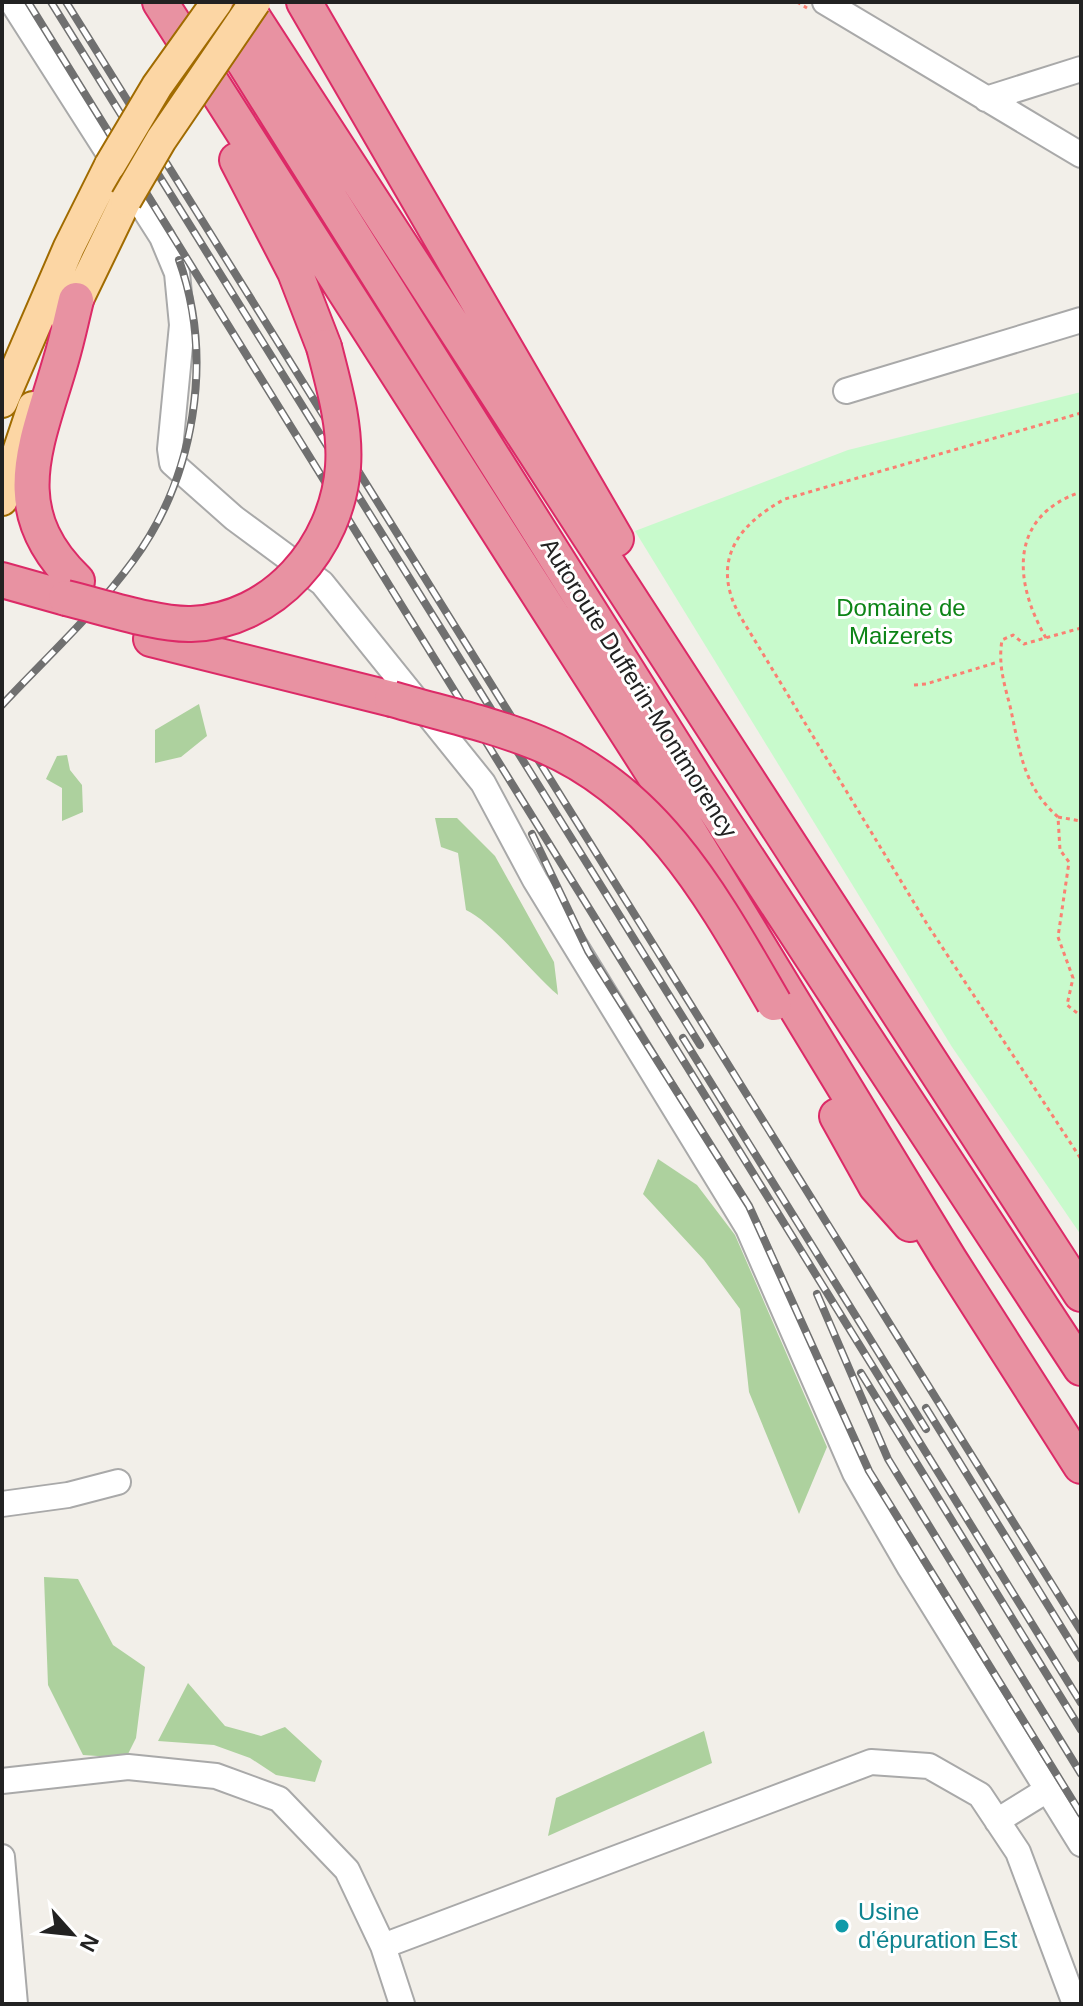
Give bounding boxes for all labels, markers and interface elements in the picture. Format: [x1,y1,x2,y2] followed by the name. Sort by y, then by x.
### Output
[536,533,743,842] street label: Autoroute Dufferin-Montmorency
[836,594,966,649] park label: Domaine de Maizerets
[32,1894,112,1974] north arrow
[858,1898,1018,1953] place label: Usine d'épuration Est
[833,1917,851,1935] marker: Usine d'épuration Est
[75,1930,104,1956] text: N

